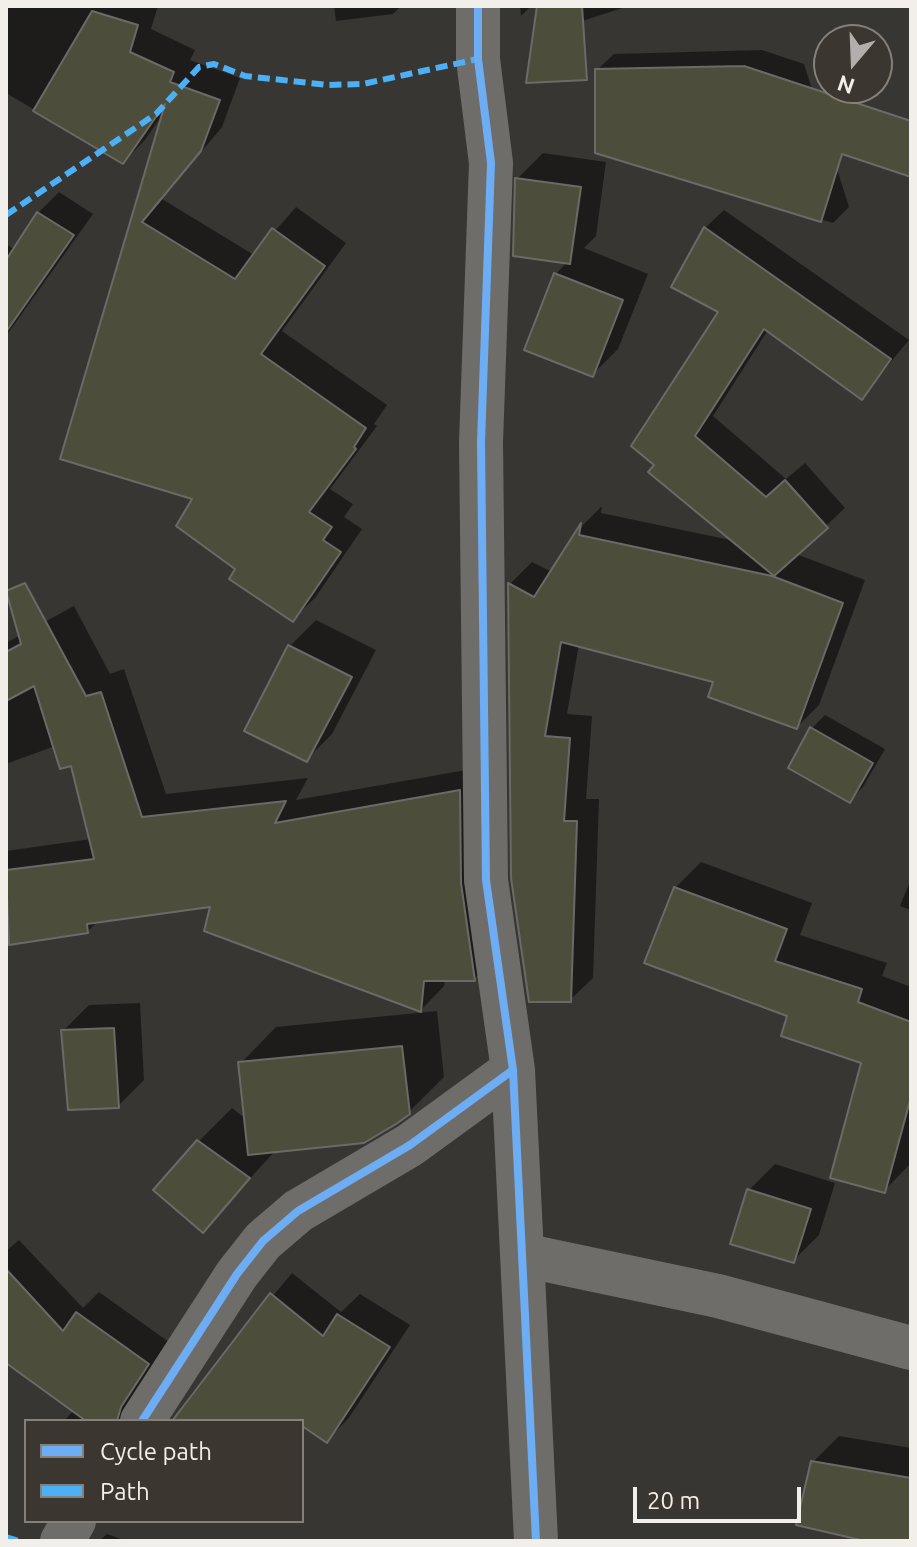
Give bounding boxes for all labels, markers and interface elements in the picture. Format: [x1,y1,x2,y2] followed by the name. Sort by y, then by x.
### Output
[813,24,893,104] north arrow
[834,71,858,100] text: N
[24,1419,304,1523] legend
[100,1438,212,1465] text: Cycle path
[637,1471,805,1521] scale bar
[100,1478,150,1505] text: Path
[647,1487,700,1514] text: 20 m

